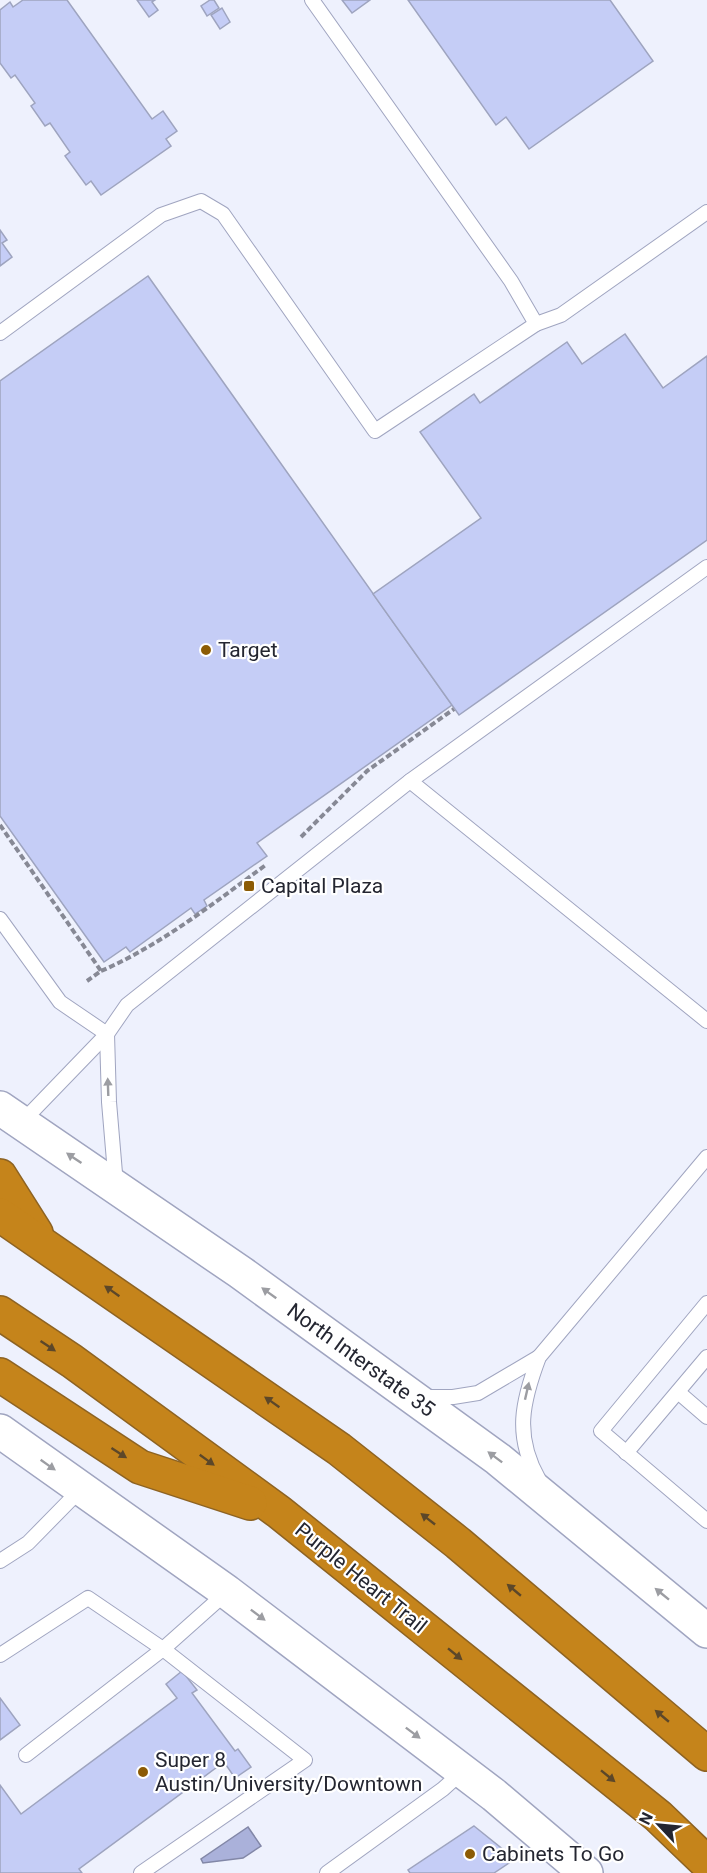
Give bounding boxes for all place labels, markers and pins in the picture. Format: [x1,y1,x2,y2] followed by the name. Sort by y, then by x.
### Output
[218,638,278,662] place label: Target
[199,643,213,657] marker: Target
[261,874,383,898] place label: Capital Plaza
[242,879,256,893] marker: Capital Plaza
[155,1748,422,1796] place label: Super 8 Austin/University/Downtown
[136,1765,150,1779] marker: Super 8 Austin/University/Downtown
[482,1842,624,1866] place label: Cabinets To Go
[463,1847,477,1861] marker: Cabinets To Go

